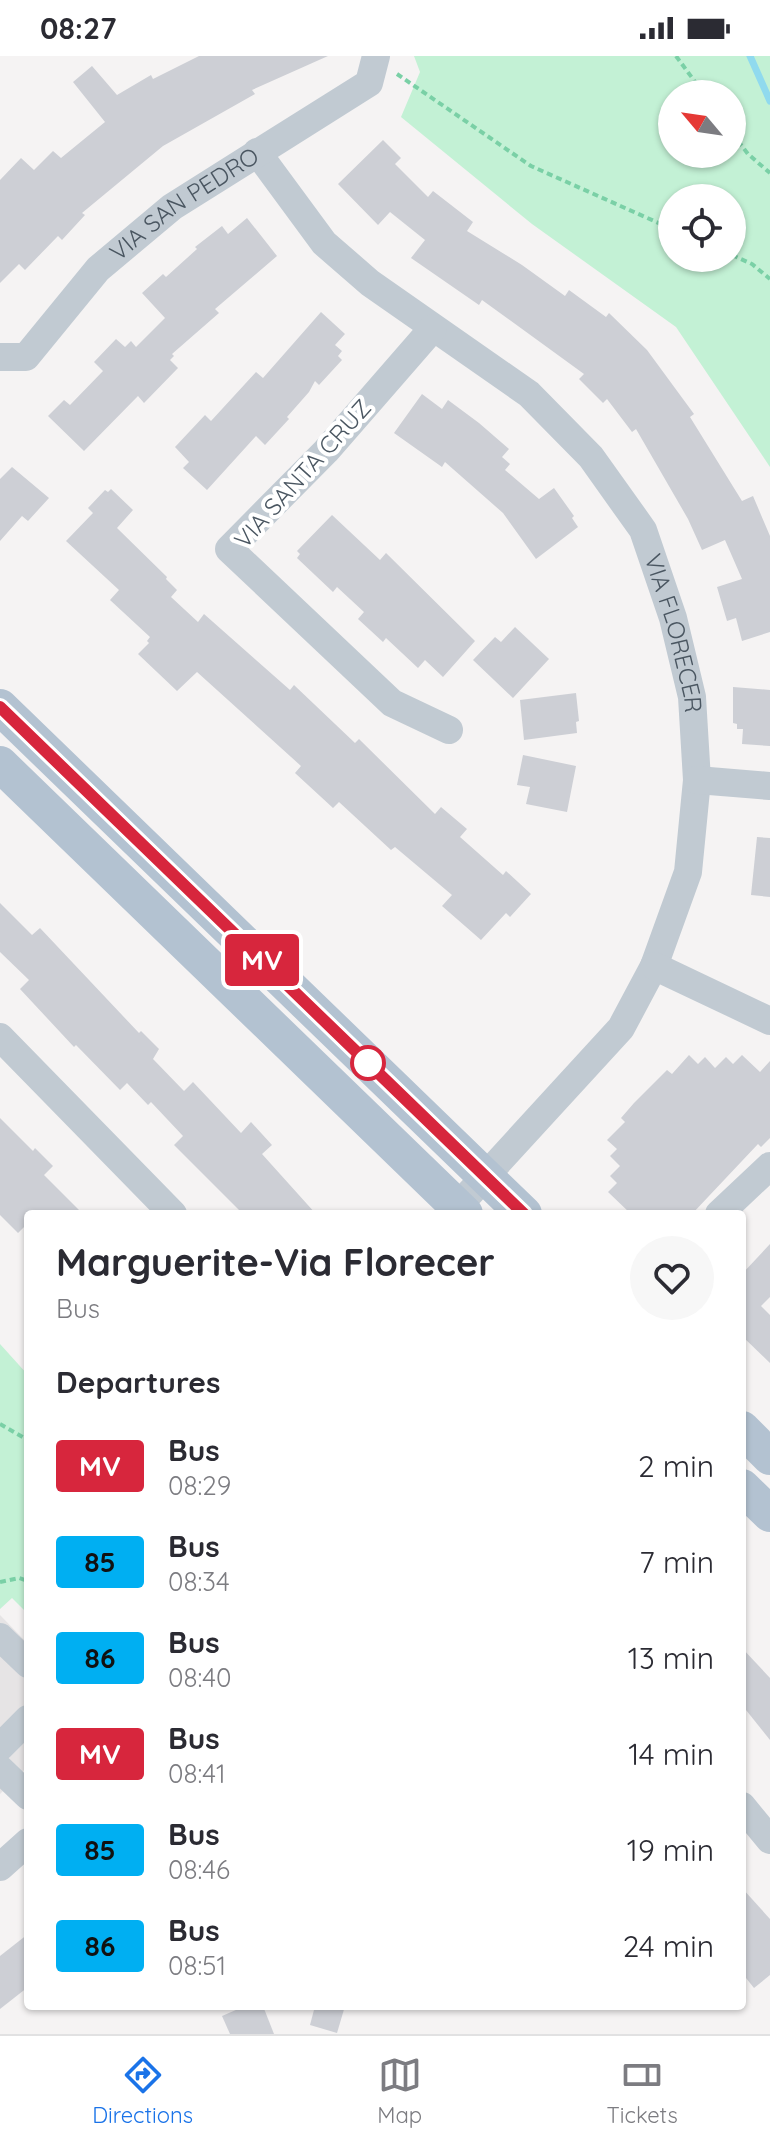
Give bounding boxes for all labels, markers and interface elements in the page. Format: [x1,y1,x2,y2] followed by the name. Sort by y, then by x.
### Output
[40,9,117,47] text: 08:27
[658,80,746,168] north arrow
[658,80,746,272] map controls
[103,140,264,267] street label: VIA SAN PEDRO
[658,184,746,272] button: locate
[228,393,377,554] street label: VIA SANTA CRUZ
[638,550,709,714] street label: VIA FLORECER
[226,934,298,986] line badge: MV
[241,942,283,977] text: MV
[351,1046,385,1080] unlabelled marker
[630,1236,714,1320] button: heart
[56,1238,495,1286] text: Marguerite-Via Florecer
[56,1292,100,1325] text: Bus
[56,1363,221,1401] text: Departures
[168,1431,220,1469] text: Bus
[638,1447,714,1485] text: 2 min
[79,1448,121,1483] text: MV
[168,1469,231,1502] text: 08:29
[168,1527,220,1565] text: Bus
[639,1543,714,1581] text: 7 min
[84,1544,116,1579] text: 85
[168,1565,230,1598] text: 08:34
[168,1623,220,1661] text: Bus
[628,1639,714,1677] text: 13 min
[85,1640,115,1675] text: 86
[168,1661,232,1694] text: 08:40
[168,1719,220,1757] text: Bus
[628,1735,714,1773] text: 14 min
[79,1736,121,1771] text: MV
[168,1757,226,1790] text: 08:41
[168,1815,220,1853] text: Bus
[627,1831,714,1869] text: 19 min
[84,1832,116,1867] text: 85
[168,1853,230,1886] text: 08:46
[168,1911,220,1949] text: Bus
[623,1927,714,1965] text: 24 min
[85,1928,115,1963] text: 86
[168,1949,226,1982] text: 08:51
[92,2053,193,2129] tab: Directions
[377,2053,422,2129] tab: Map
[607,2053,678,2129] tab: Tickets

